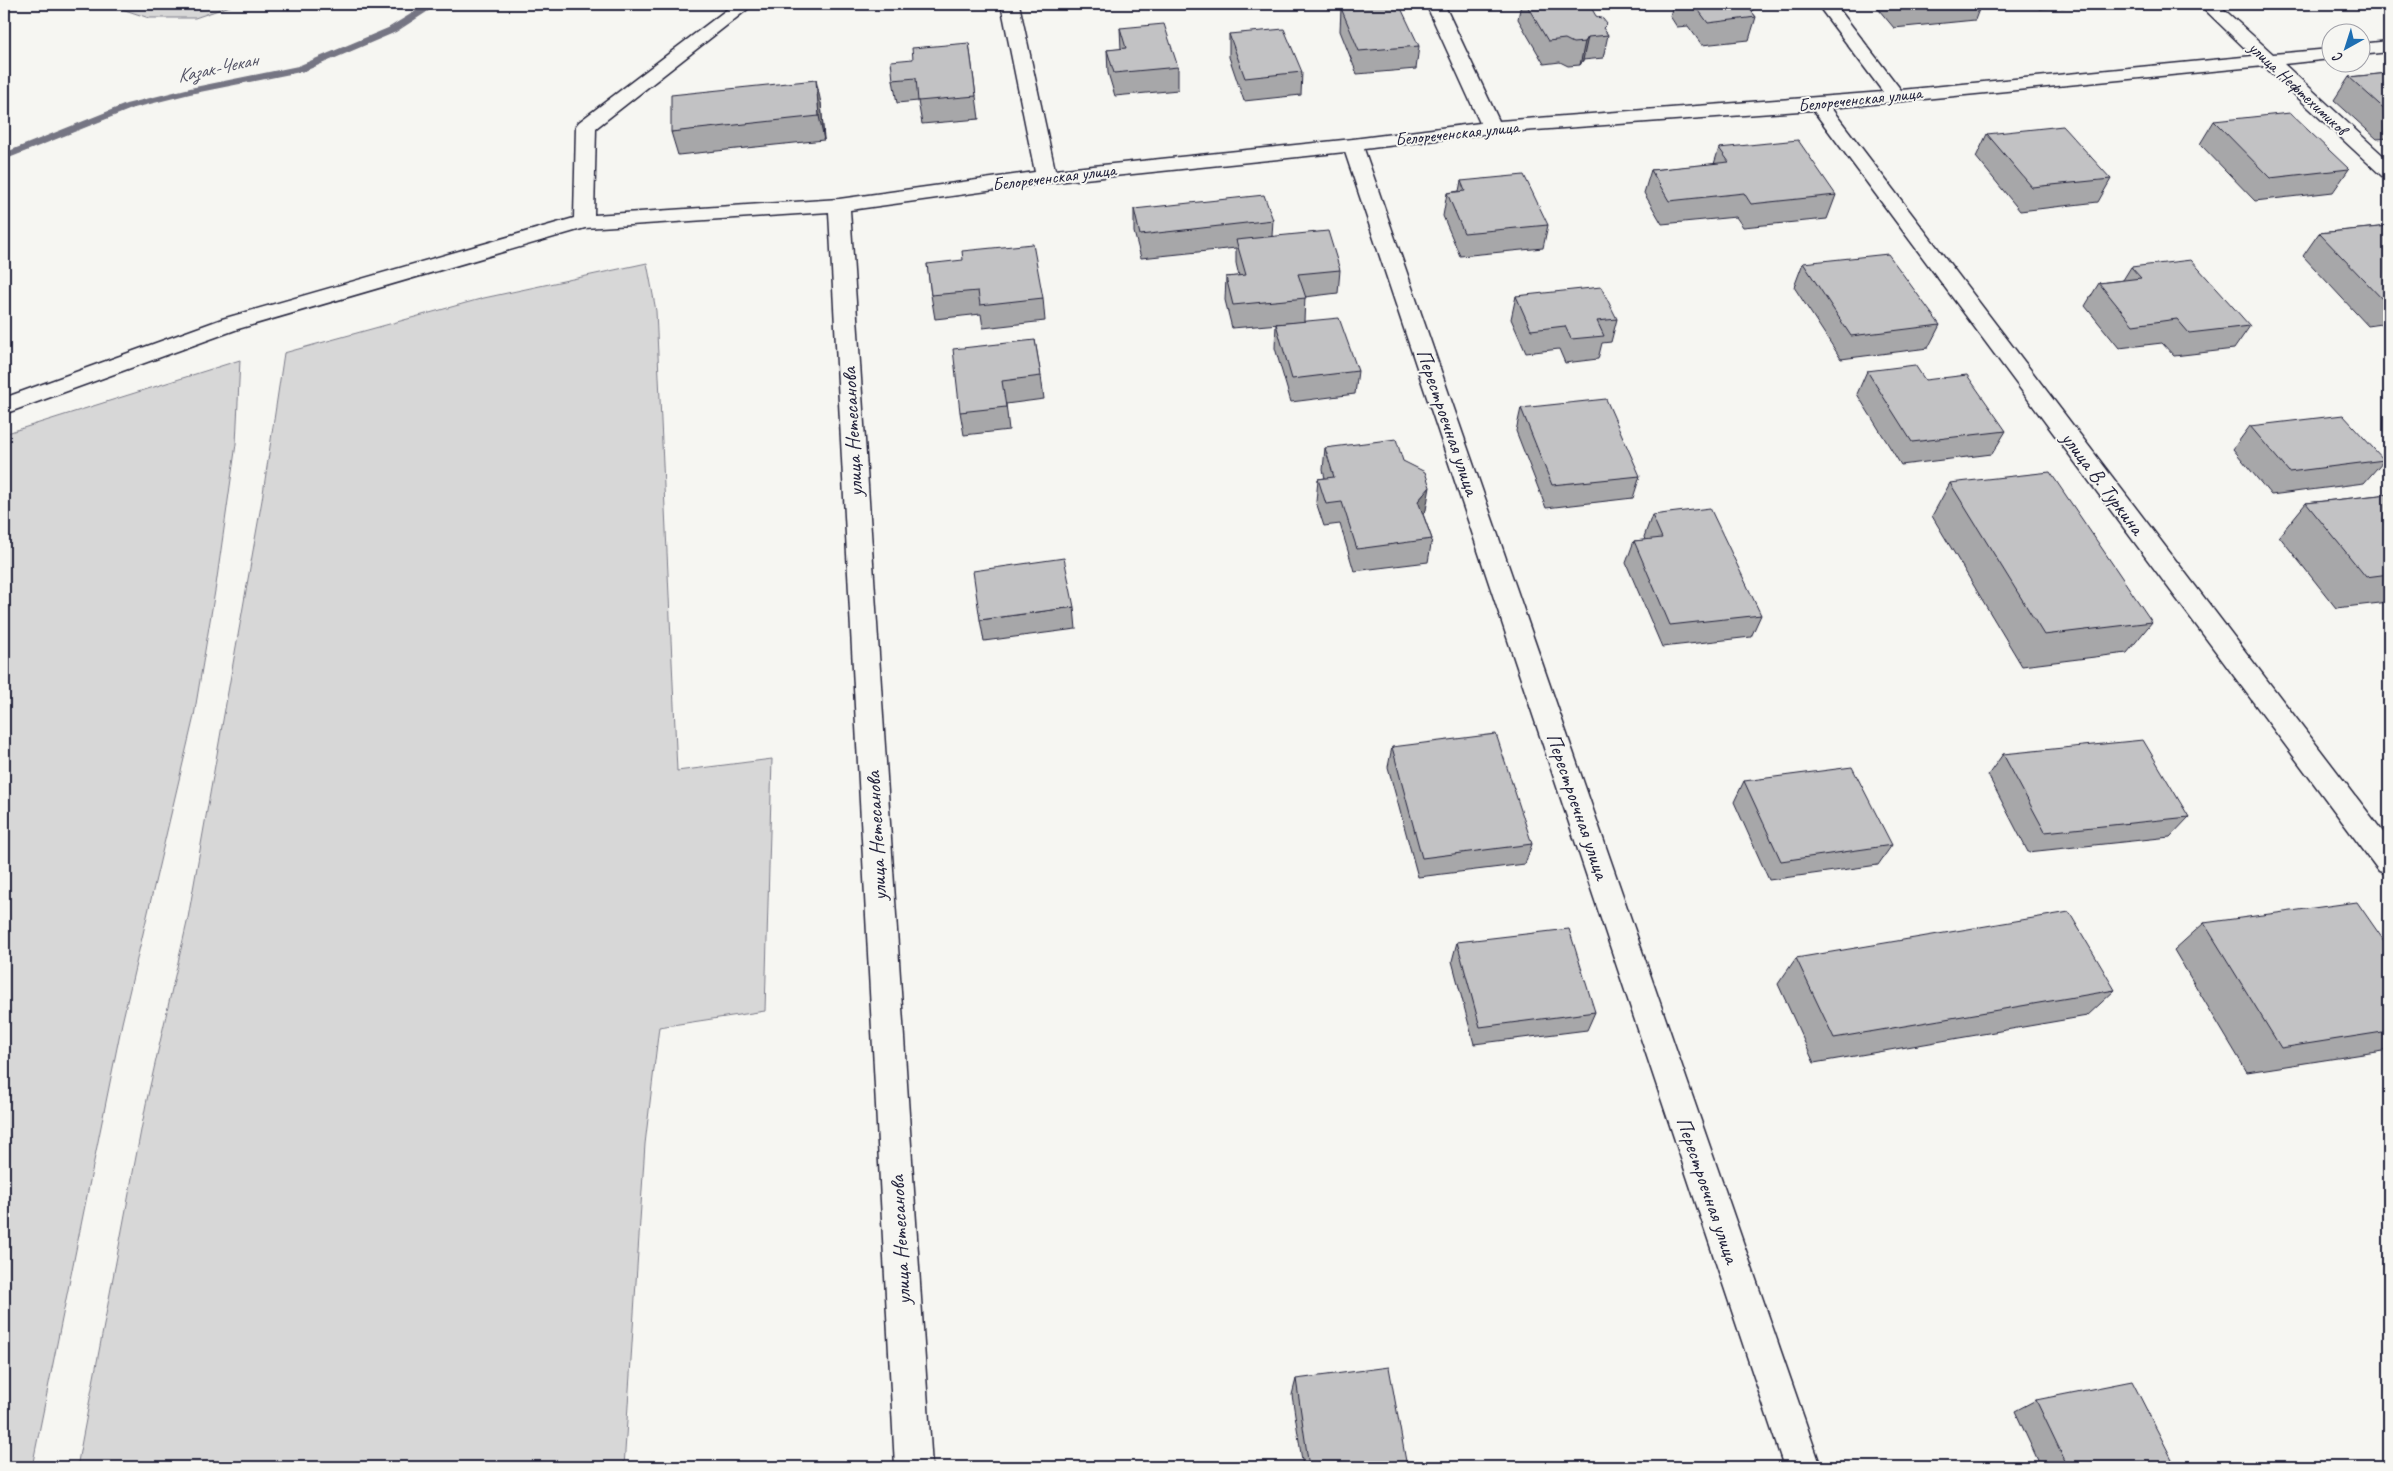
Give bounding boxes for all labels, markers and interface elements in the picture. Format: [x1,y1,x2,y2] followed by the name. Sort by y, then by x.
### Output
[2320,22,2370,72] north arrow
[2243,36,2354,141] street label: улица Нефтехимиков
[175,47,263,88] water label: Казак-Чекан
[2328,48,2346,66] text: С
[1797,81,1925,116] street label: Белореченская улица
[1394,115,1522,150] street label: Белореченская улица
[991,158,1119,195] street label: Белореченская улица
[1411,345,1486,501] street label: Перестроечная улица
[836,365,868,499] street label: улица Нетесанова
[2055,425,2152,542] street label: улица В. Туркина
[1541,729,1616,885] street label: Перестроечная улица
[860,769,892,903] street label: улица Нетесанова
[1671,1113,1746,1269] street label: Перестроечная улица
[884,1173,916,1307] street label: улица Нетесанова

